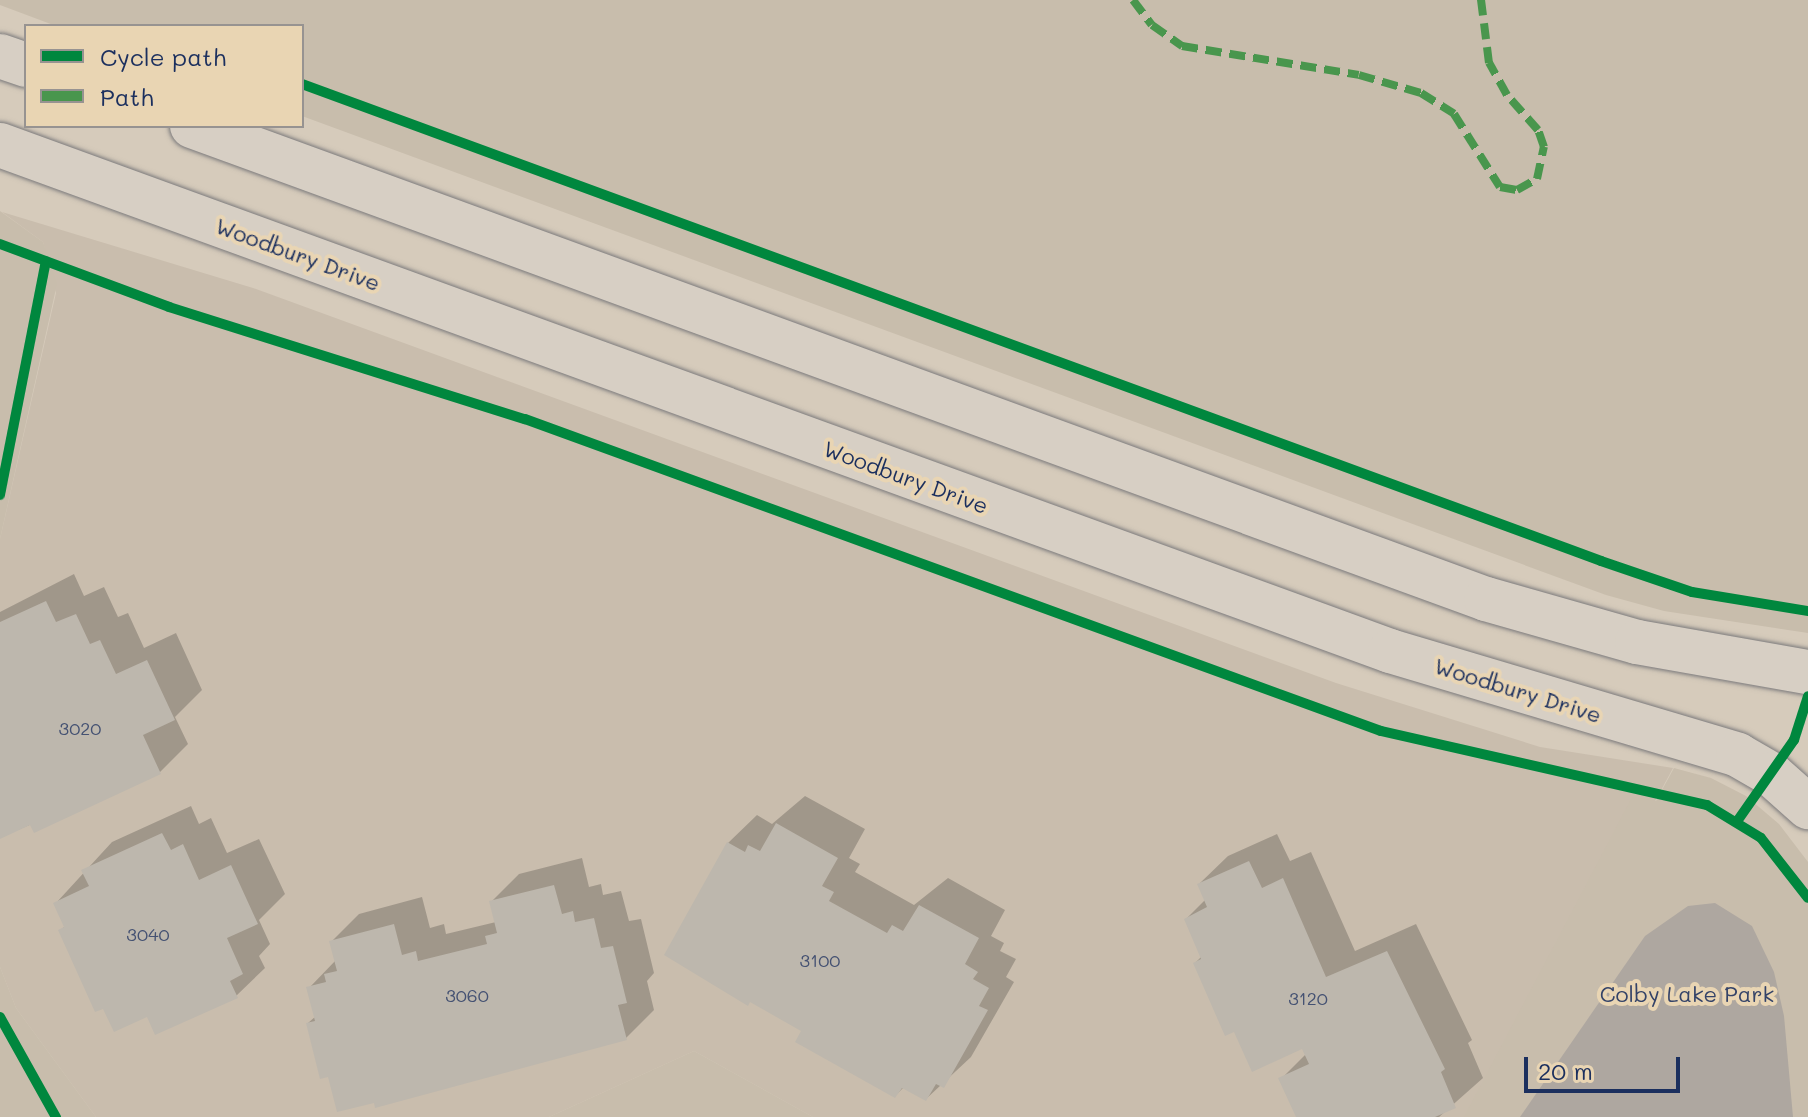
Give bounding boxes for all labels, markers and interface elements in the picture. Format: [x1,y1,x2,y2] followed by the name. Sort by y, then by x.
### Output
[24,24,304,128] legend
[100,41,226,72] text: Cycle path
[100,81,154,112] text: Path
[212,212,384,296] street label: Woodbury Drive
[820,435,992,519] street label: Woodbury Drive
[1431,652,1605,728] street label: Woodbury Drive
[59,717,101,739] house number: 3020
[126,923,170,945] house number: 3040
[800,949,840,971] house number: 3100
[1600,981,1774,1007] park label: Colby Lake Park
[445,984,489,1006] house number: 3060
[1288,987,1328,1009] house number: 3120
[1528,1041,1684,1091] scale bar
[1538,1055,1593,1086] text: 20 m

